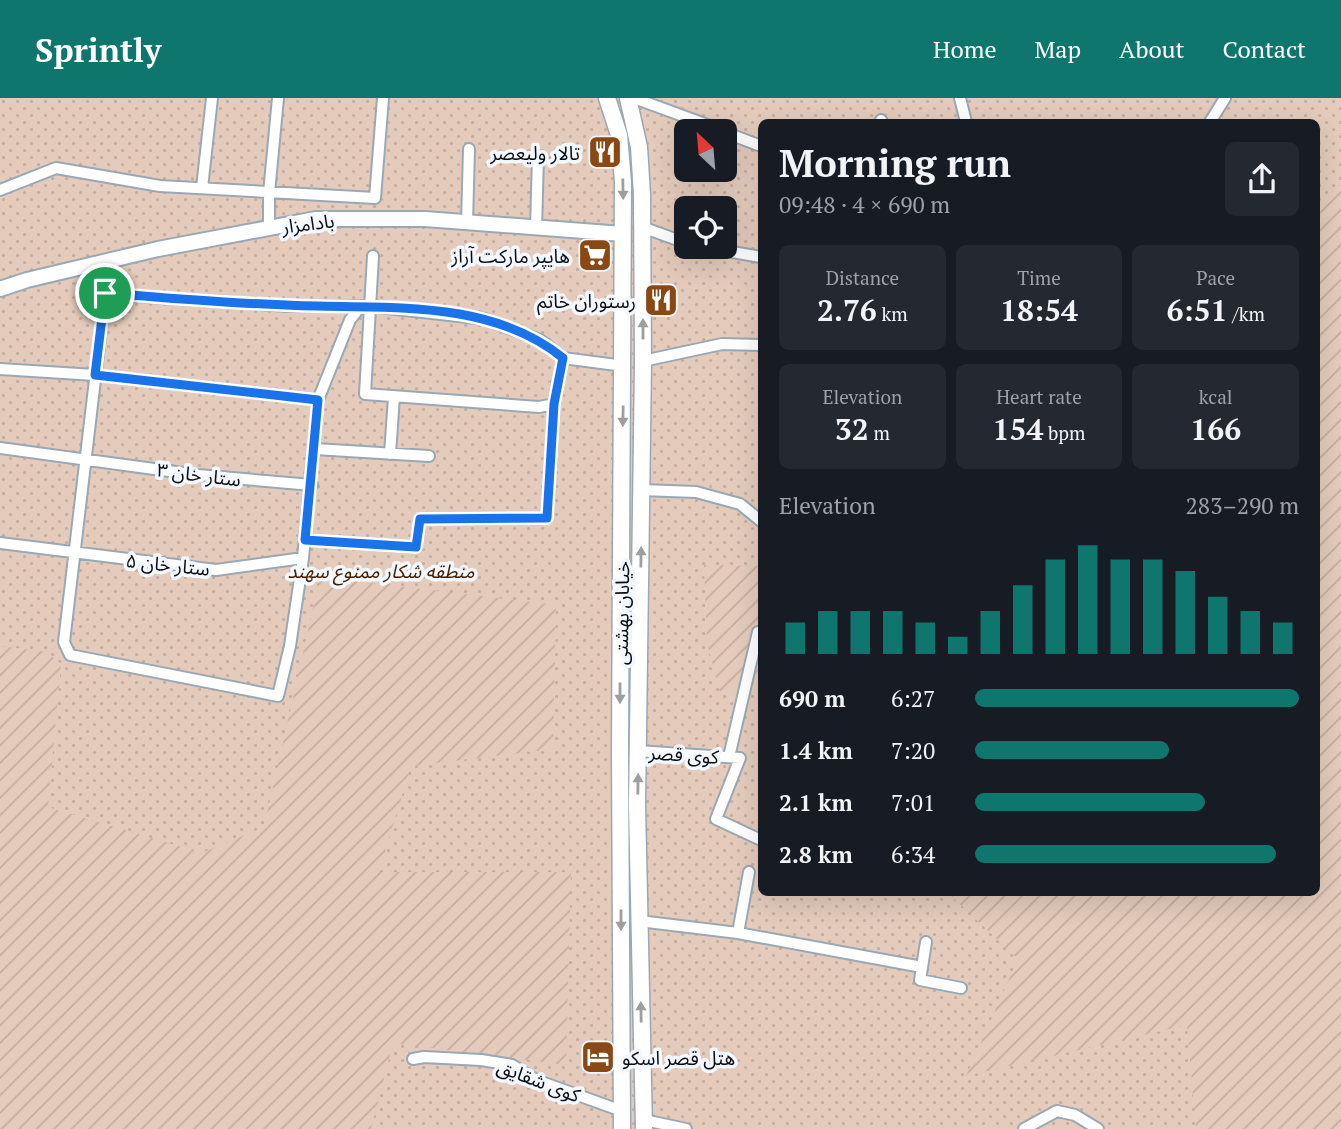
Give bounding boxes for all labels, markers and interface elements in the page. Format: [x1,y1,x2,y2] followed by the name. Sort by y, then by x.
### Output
[35,28,162,71] text: Sprintly
[933,33,997,65] text: Home
[1035,33,1081,65] text: Map
[1119,33,1185,65] text: About
[1223,33,1306,65] text: Contact
[674,119,737,182] north arrow
[674,119,737,259] map controls
[586,133,624,171] restaurant icon: تالار ولیعصر
[779,138,1011,188] text: Morning run
[489,140,580,165] place label: تالار ولیعصر
[1225,142,1299,216] button: share
[617,178,629,200] one-way arrow
[779,189,950,220] text: 09:48 · 4 × 690 m
[674,196,737,259] button: locate
[279,207,336,239] street label: بادامزار
[576,236,614,274] supermarket icon: هایپر مارکت آراز
[450,243,570,269] place label: هایپر مارکت آراز
[75,263,135,323] pin
[826,265,899,290] text: Distance
[1017,265,1061,290] text: Time
[1196,265,1235,290] text: Pace
[86,274,124,312] icon: arrive
[642,281,680,319] restaurant icon: رستوران خاتم
[537,288,636,316] place label: رستوران خاتم
[817,290,877,330] text: 2.76
[1000,290,1078,330] text: 18:54
[1166,290,1228,330] text: 6:51
[877,301,908,326] text: km
[1228,301,1265,326] text: /km
[637,318,649,340] one-way arrow
[822,384,902,409] text: Elevation
[996,384,1082,409] text: Heart rate
[1199,384,1233,409] text: kcal
[618,406,629,428] one-way arrow
[835,409,869,449] text: 32
[993,409,1043,449] text: 154
[1190,409,1241,449] text: 166
[869,420,890,445] text: m
[1043,420,1085,445] text: bpm
[156,456,242,492] street label: ستار خان ۳
[779,490,876,521] text: Elevation
[1186,490,1299,521] text: 283–290 m
[635,546,646,568] one-way arrow
[125,547,211,581] street label: ستار خان ۵
[288,558,474,586] park label: منطقه شکار ممنوع سهند
[608,561,634,665] street label: خیابان بهشتی
[614,682,626,704] one-way arrow
[779,683,845,714] text: 690 m
[891,683,935,714] text: 6:27
[779,735,853,766] text: 1.4 km
[891,735,935,766] text: 7:20
[647,739,721,769] street label: کوی قصر
[632,773,644,795] one-way arrow
[779,787,853,818] text: 2.1 km
[891,787,935,818] text: 7:01
[779,839,853,870] text: 2.8 km
[891,839,935,870] text: 6:34
[615,910,627,932] one-way arrow
[635,1001,647,1023] one-way arrow
[579,1038,617,1076] hotel icon: هتل قصر اسکو
[622,1045,735,1070] place label: هتل قصر اسکو
[494,1053,585,1108] street label: کوی شقایق

